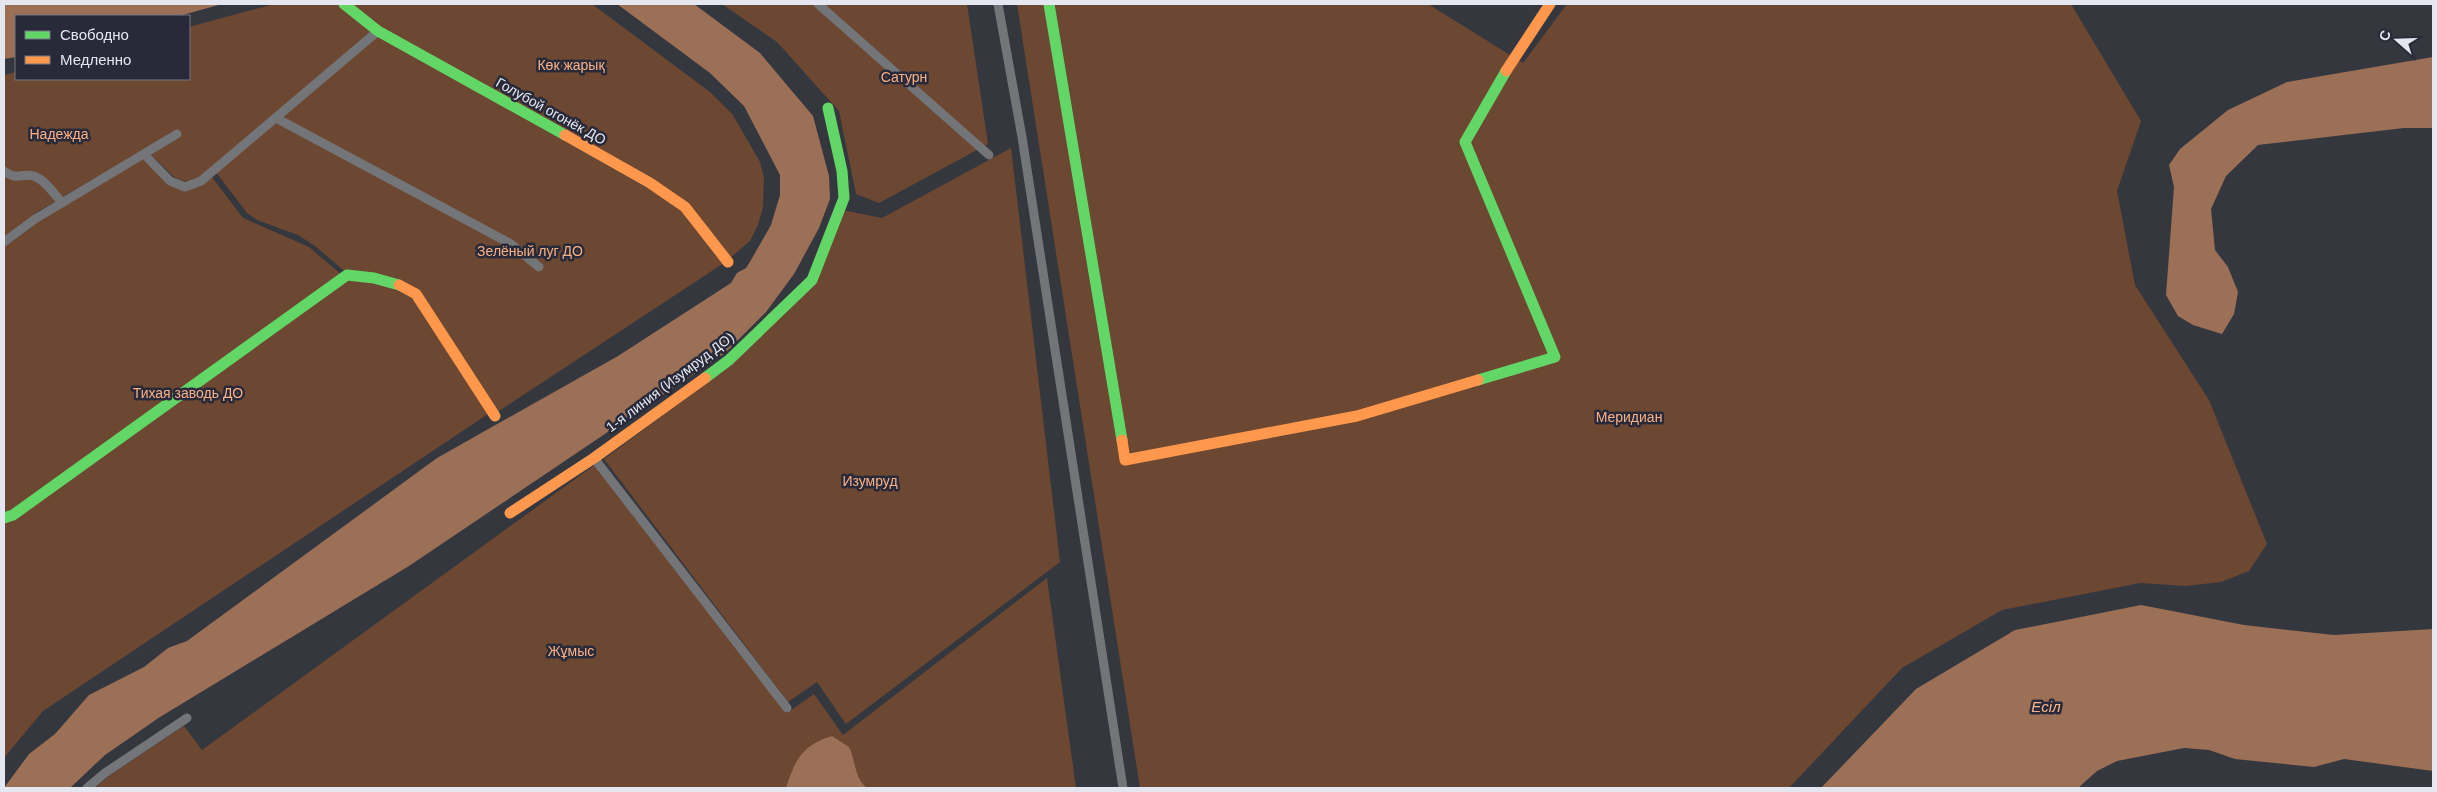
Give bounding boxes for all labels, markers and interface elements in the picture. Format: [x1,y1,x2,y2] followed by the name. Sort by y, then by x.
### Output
[15,15,190,80] legend
[2372,15,2422,65] north arrow
[60,26,129,43] text: Свободно
[2376,28,2394,43] text: С
[60,51,131,68] text: Медленно
[537,57,605,73] park label: Көк жарық
[881,69,927,85] park label: Сатурн
[493,74,609,148] street label: Голубой огонёк ДО
[29,126,89,142] park label: Надежда
[477,243,583,259] park label: Зелёный луг ДО
[603,329,737,435] street label: 1-я линия (Изумруд ДО)
[133,385,243,401] park label: Тихая заводь ДО
[1596,409,1662,425] park label: Меридиан
[842,473,898,489] park label: Изумруд
[548,643,594,659] park label: Жұмыс
[2031,698,2061,715] water label: Есіл

